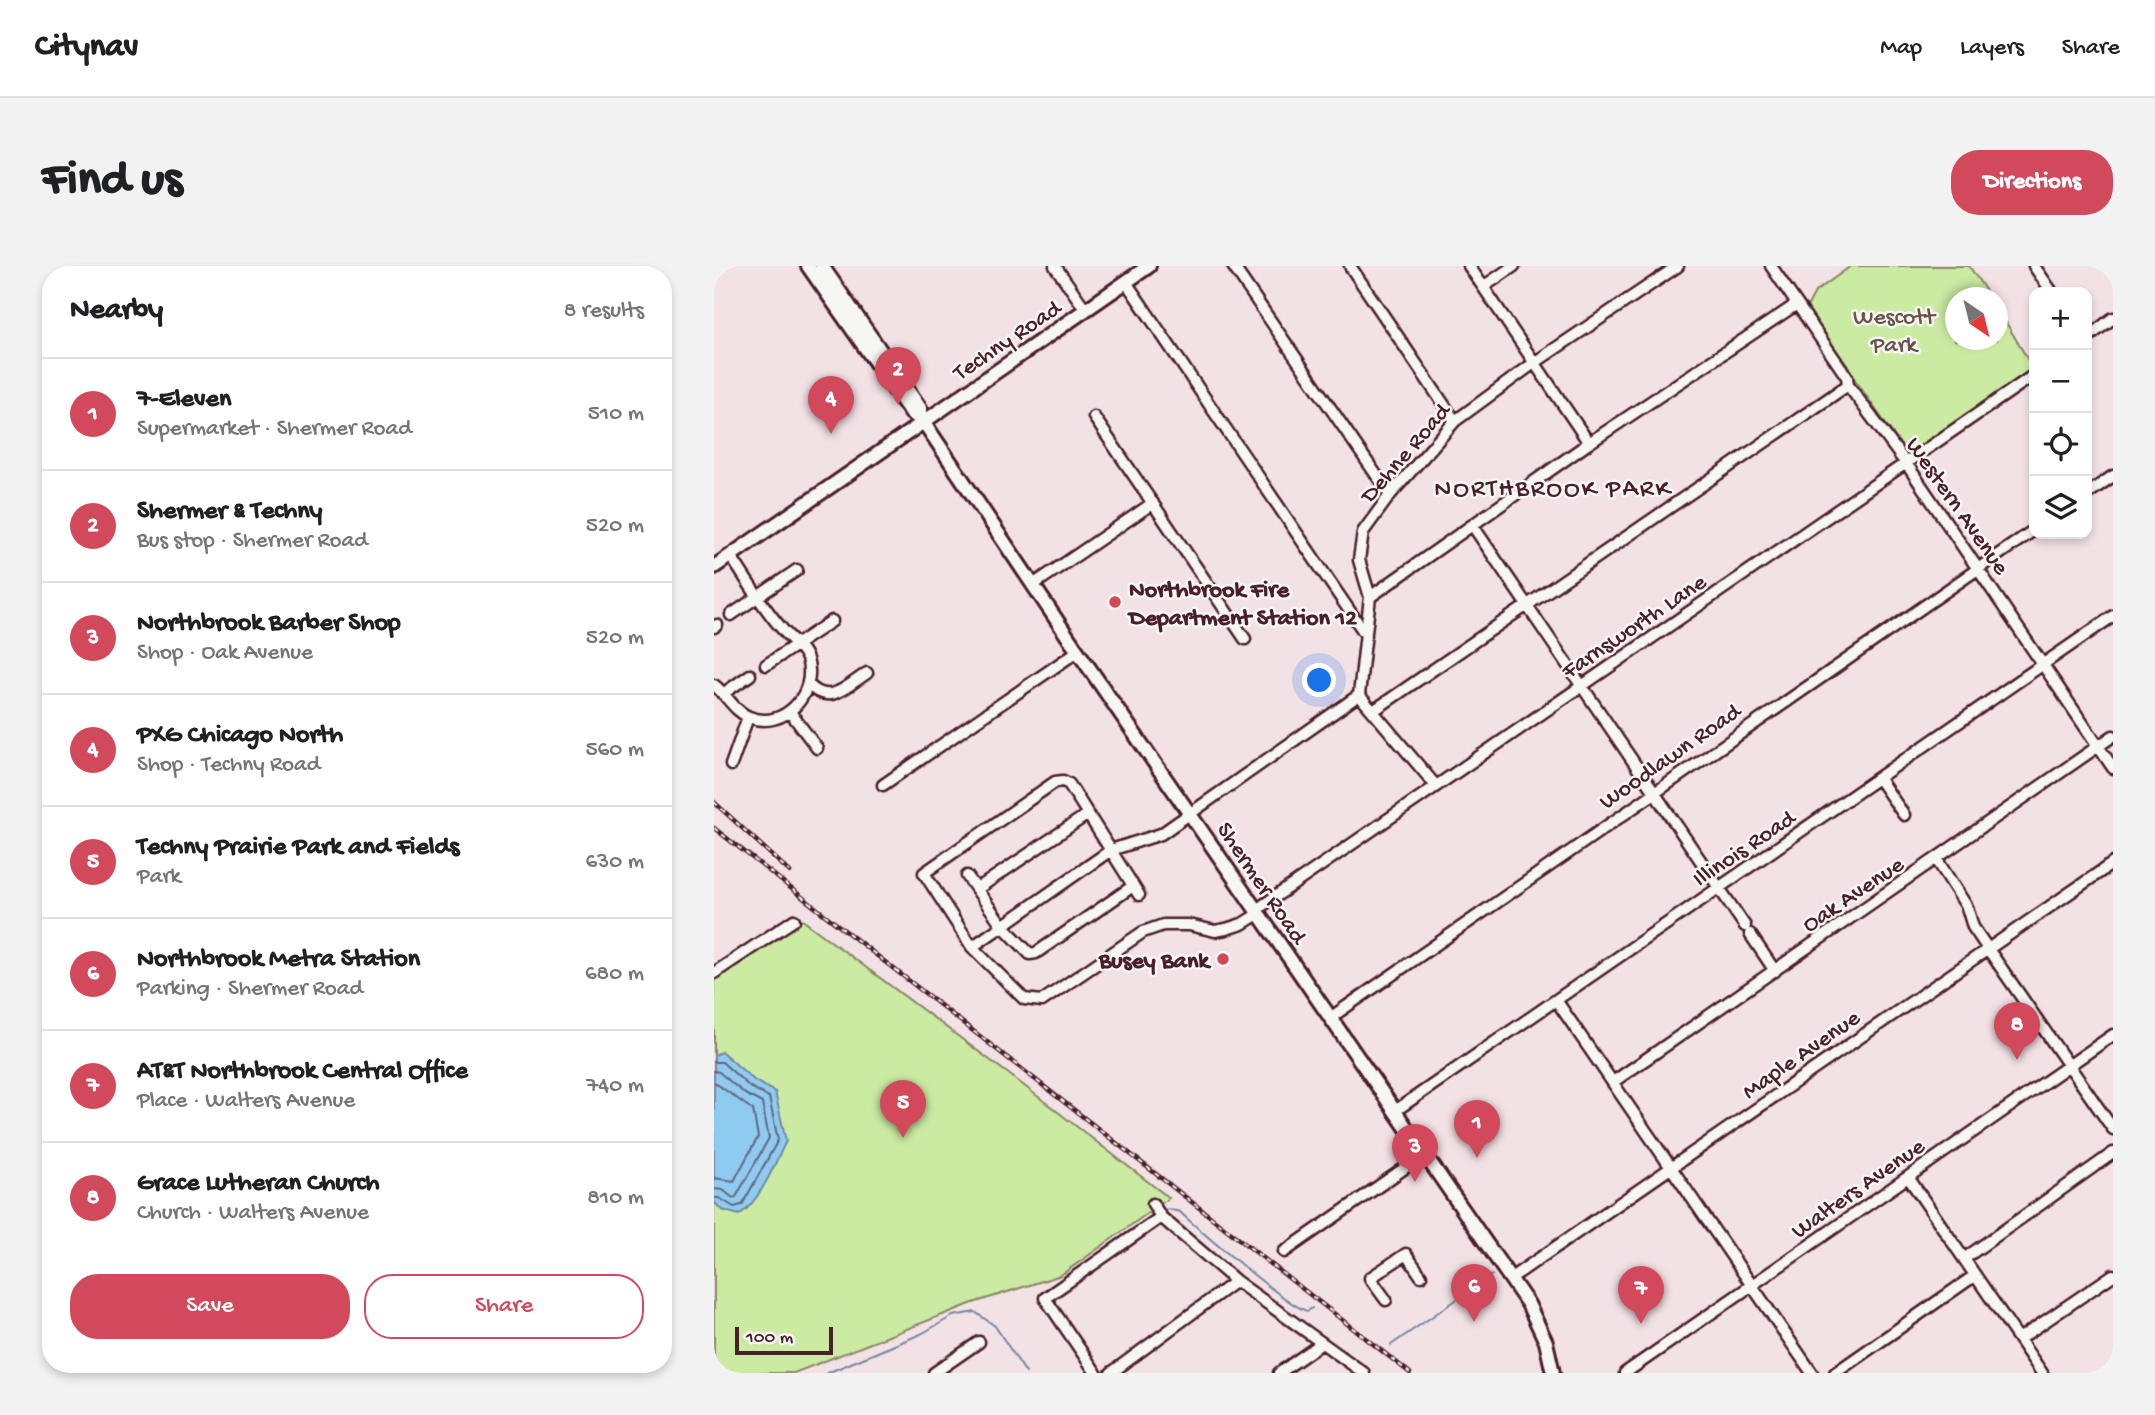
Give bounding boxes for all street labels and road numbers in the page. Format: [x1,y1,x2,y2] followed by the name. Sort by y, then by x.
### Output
[947,294,1069,390] street label: Techny Road
[1354,397,1459,512] street label: Dehne Road
[1898,433,2015,582] street label: Western Avenue
[1556,569,1713,688] street label: Farnsworth Lane
[1595,697,1749,817] street label: Woodlawn Road
[1688,804,1803,895] street label: Illinois Road
[1209,817,1313,952] street label: Shermer Road
[1798,851,1911,940] street label: Oak Avenue
[1737,1004,1867,1107] street label: Maple Avenue
[1787,1133,1932,1247] street label: Walters Avenue

